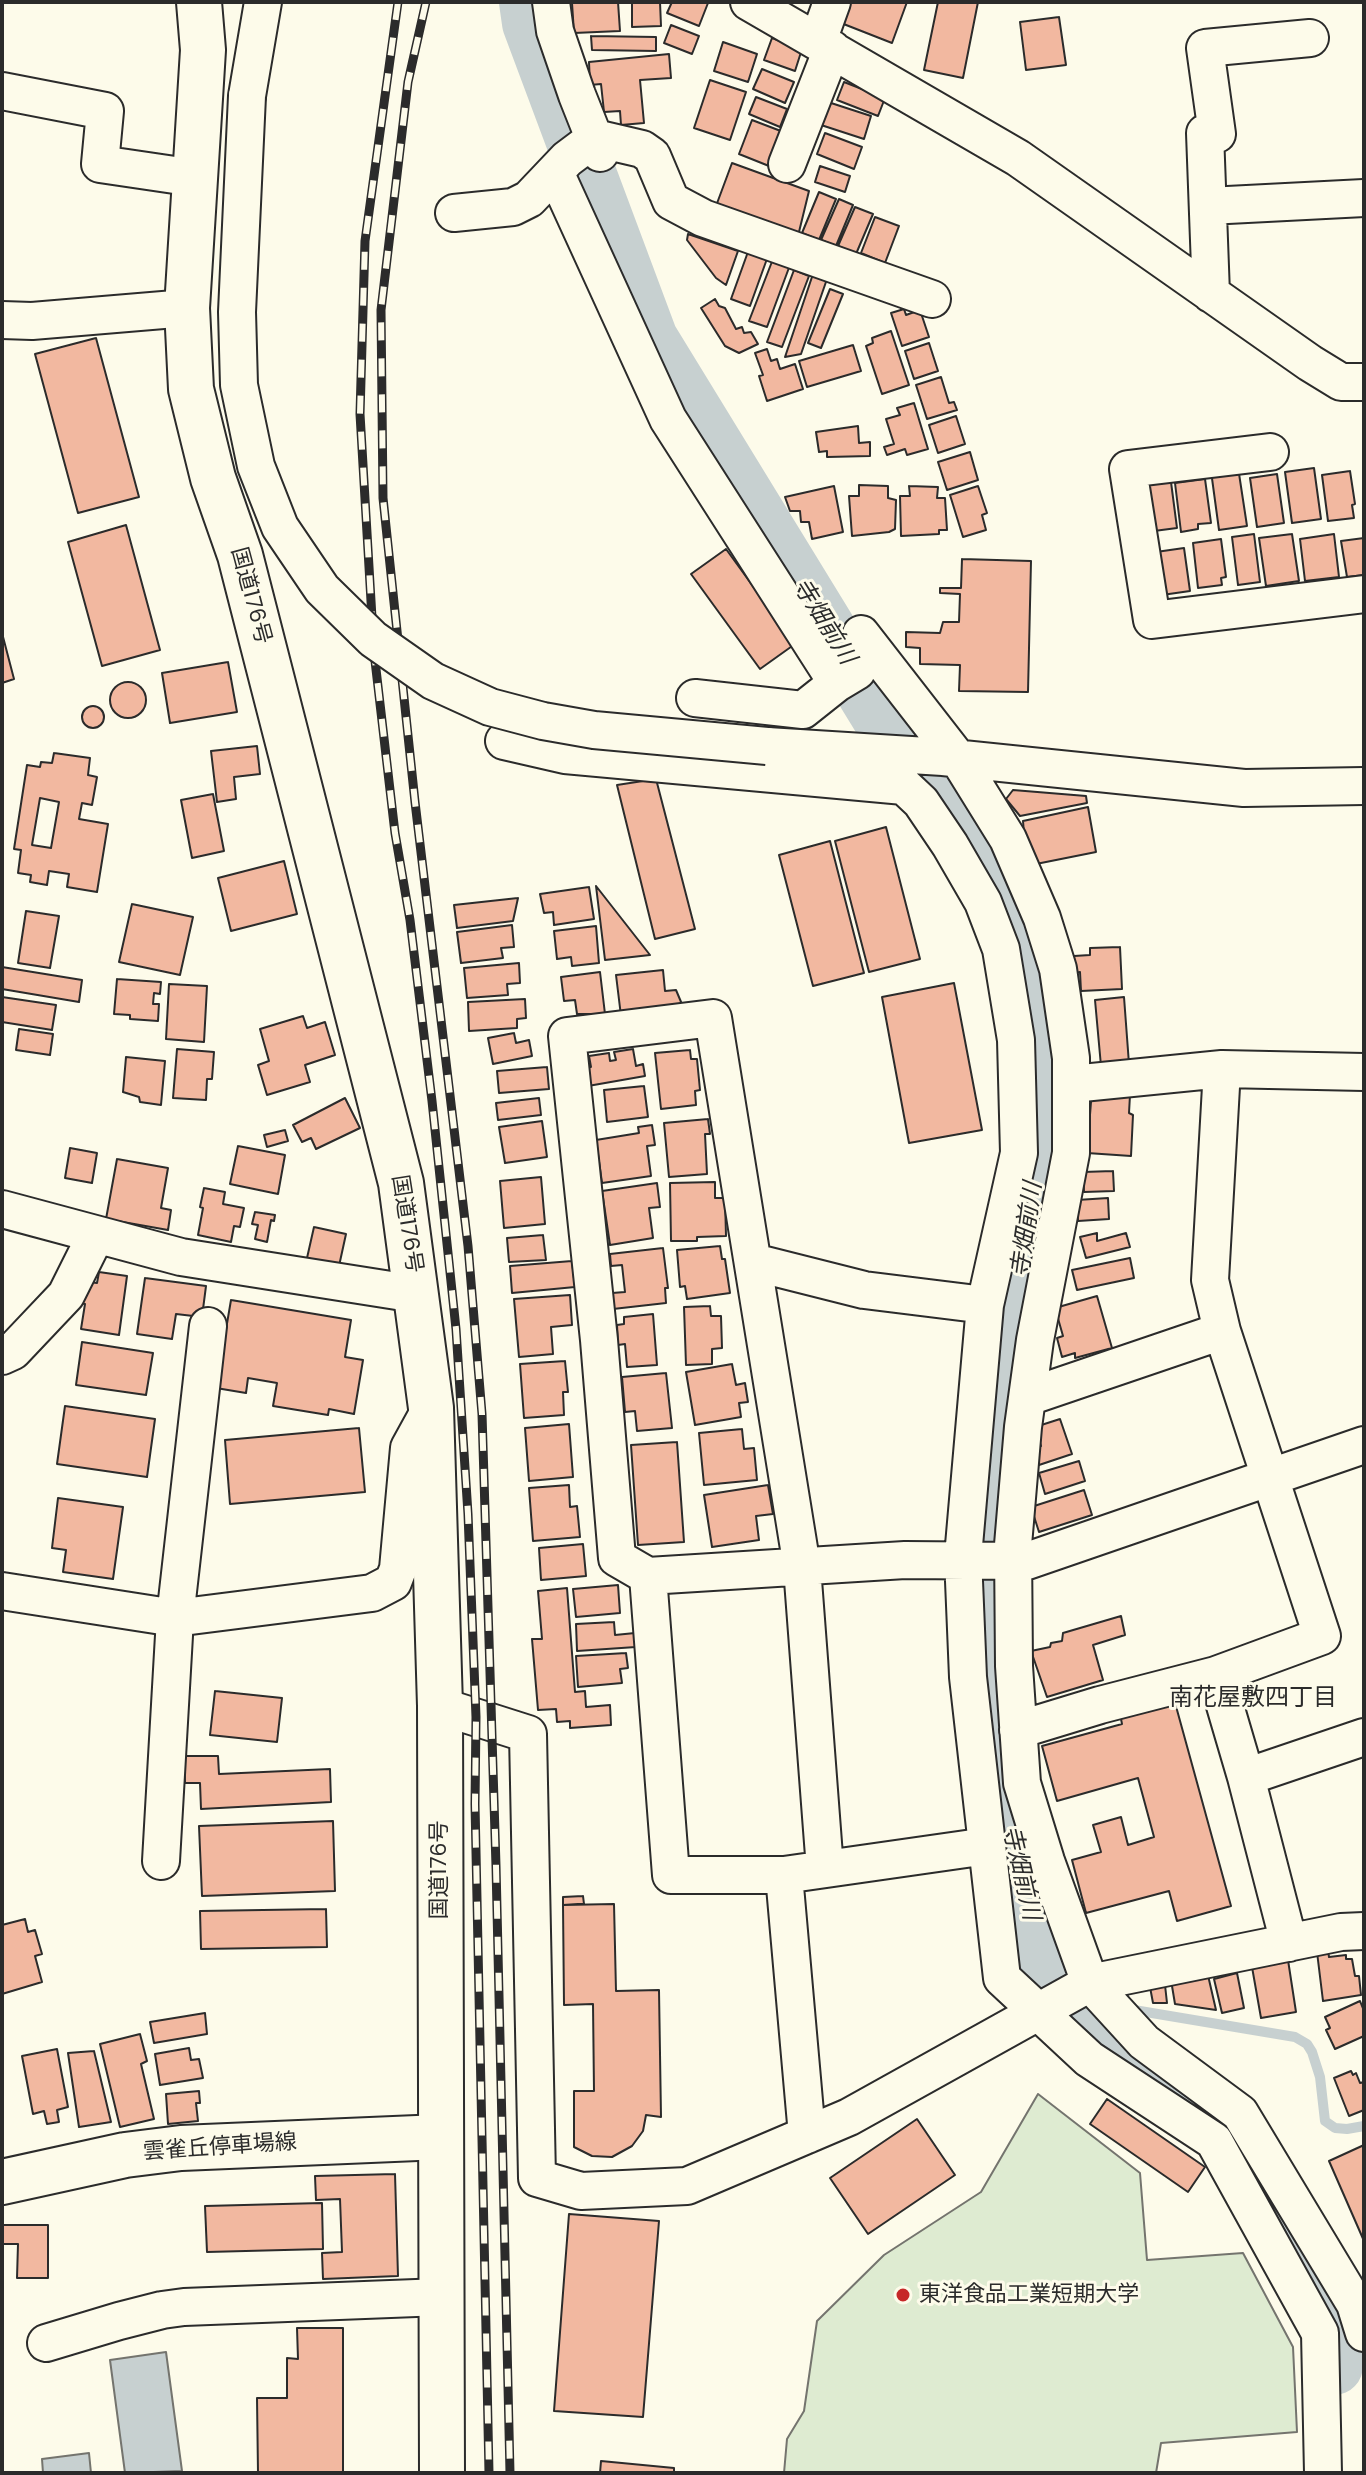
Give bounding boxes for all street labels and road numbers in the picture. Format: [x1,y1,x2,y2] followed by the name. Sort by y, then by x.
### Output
[224,545,276,647] street label: 国道176号
[385,1173,427,1275] street label: 国道176号
[427,1820,453,1920] street label: 国道176号
[142,2129,298,2167] street label: 雲雀丘停車場線

